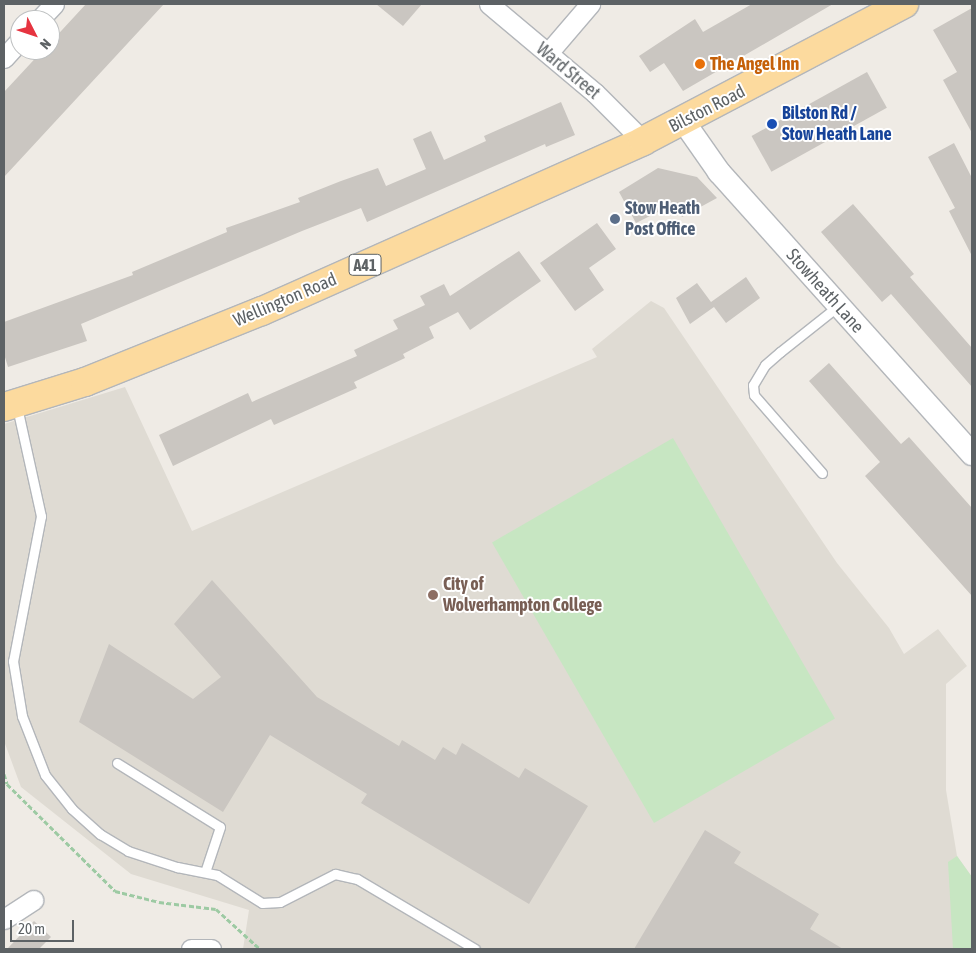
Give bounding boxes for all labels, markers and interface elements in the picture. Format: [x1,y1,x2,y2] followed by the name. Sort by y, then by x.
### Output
[10,10,60,60] north arrow
[37,36,54,53] text: N
[532,38,604,104] street label: Ward Street
[710,53,799,75] place label: The Angel Inn
[694,58,706,70] marker: The Angel Inn
[665,81,749,137] street label: Bilston Road
[782,103,892,146] place label: Bilston Rd / Stow Heath Lane
[766,118,778,130] marker: Bilston Rd / Stow Heath Lane
[625,198,700,240] place label: Stow Heath Post Office
[609,213,621,225] marker: Stow Heath Post Office
[782,245,868,337] street label: Stowheath Lane
[348,252,382,278] road number: A41
[230,269,340,331] street label: Wellington Road
[443,574,602,616] place label: City of Wolverhampton College
[427,589,439,601] marker: City of Wolverhampton College
[12,910,76,942] scale bar
[18,920,45,937] text: 20 m

